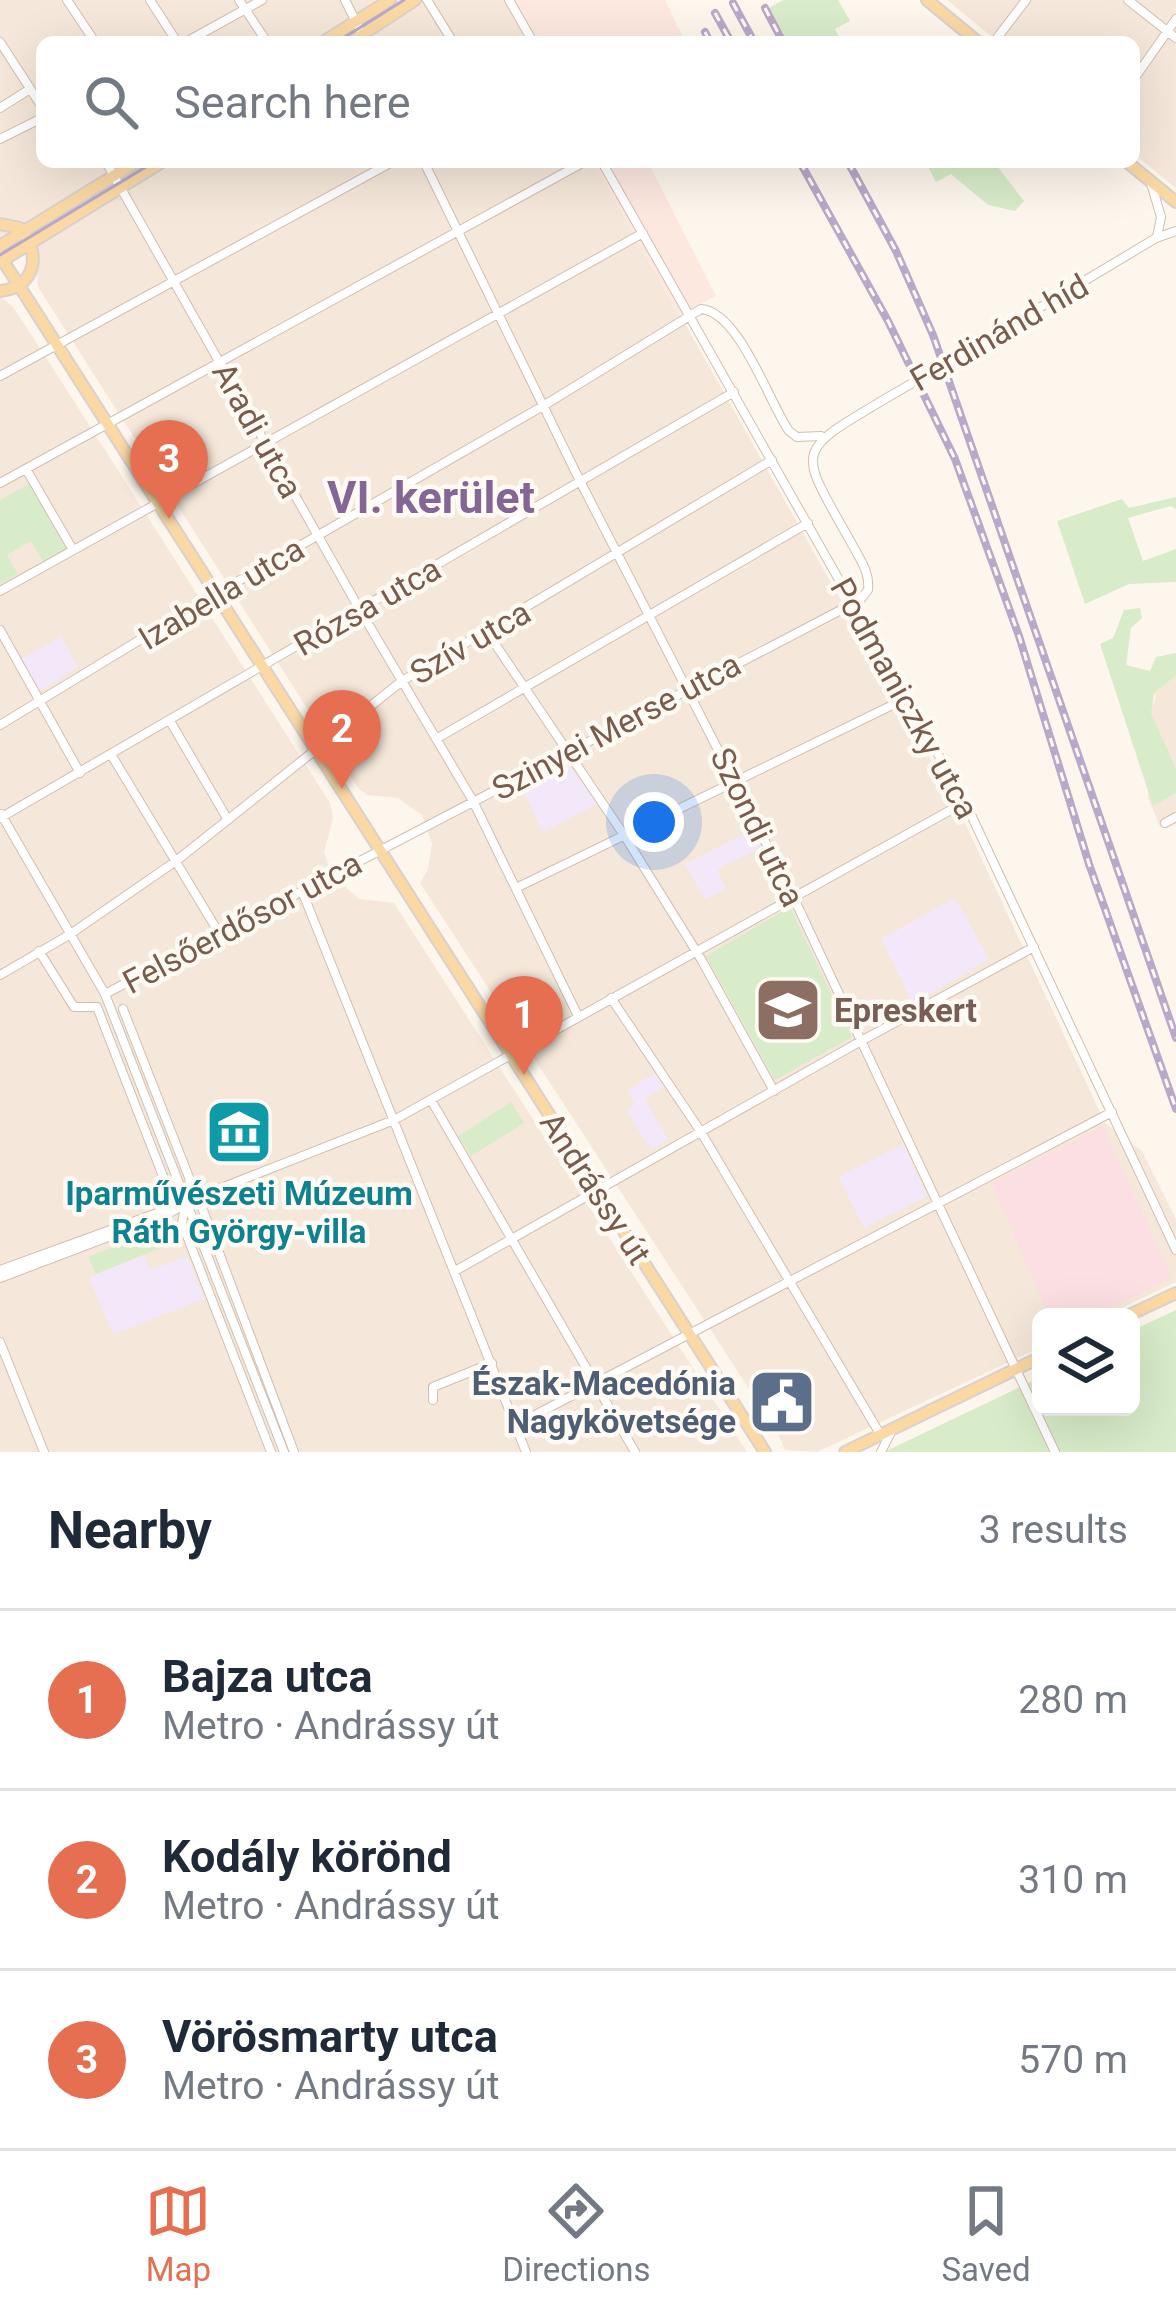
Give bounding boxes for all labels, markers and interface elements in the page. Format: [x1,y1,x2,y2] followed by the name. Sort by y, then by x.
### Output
[36,36,1140,168] search box
[78,69,144,135] icon: search
[174,76,411,129] text: Search here
[903,266,1095,399] street label: Ferdinánd híd
[204,356,311,505] street label: Aradi utca
[130,420,208,519] pin: 3
[327,471,535,524] district label: VI. kerület
[132,529,311,658] street label: Izabella utca
[287,549,447,664] street label: Rózsa utca
[822,571,987,826] street label: Podmaniczky utca
[403,592,537,692] street label: Szív utca
[485,644,747,808] street label: Szinyei Merse utca
[303,690,381,789] pin: 2
[702,741,813,913] street label: Szondi utca
[624,792,684,852] your location
[116,843,368,1002] street label: Felsőerdősor utca
[753,975,823,1045] school or university icon: Epreskert
[485,976,563,1075] pin: 1
[834,991,977,1030] place label: Epreskert
[204,1097,274,1167] museum icon: Iparművészeti Múzeum Ráth György-villa
[532,1105,659,1272] street label: Andrássy út
[65,1174,413,1251] place label: Iparművészeti Múzeum Ráth György-villa
[1032,1308,1140,1416] map controls
[1032,1308,1140,1416] button: layers
[472,1364,736,1441] place label: Észak-Macedónia Nagykövetsége
[747,1367,817,1437] public building icon: Észak-Macedónia Nagykövetsége
[48,1501,212,1560] text: Nearby
[979,1507,1128,1553] text: 3 results
[162,1650,373,1703] text: Bajza utca
[76,1677,98,1723] text: 1
[1018,1677,1128,1723] text: 280 m
[162,1703,499,1749] text: Metro · Andrássy út
[162,1830,452,1883] text: Kodály körönd
[76,1857,98,1903] text: 2
[1018,1857,1128,1903] text: 310 m
[162,1883,499,1929] text: Metro · Andrássy út
[162,2010,498,2063] text: Vörösmarty utca
[76,2037,98,2083] text: 3
[1018,2037,1128,2083] text: 570 m
[162,2063,499,2109] text: Metro · Andrássy út
[145,2178,211,2289] tab: Map
[502,2178,651,2289] tab: Directions
[941,2178,1031,2289] tab: Saved

